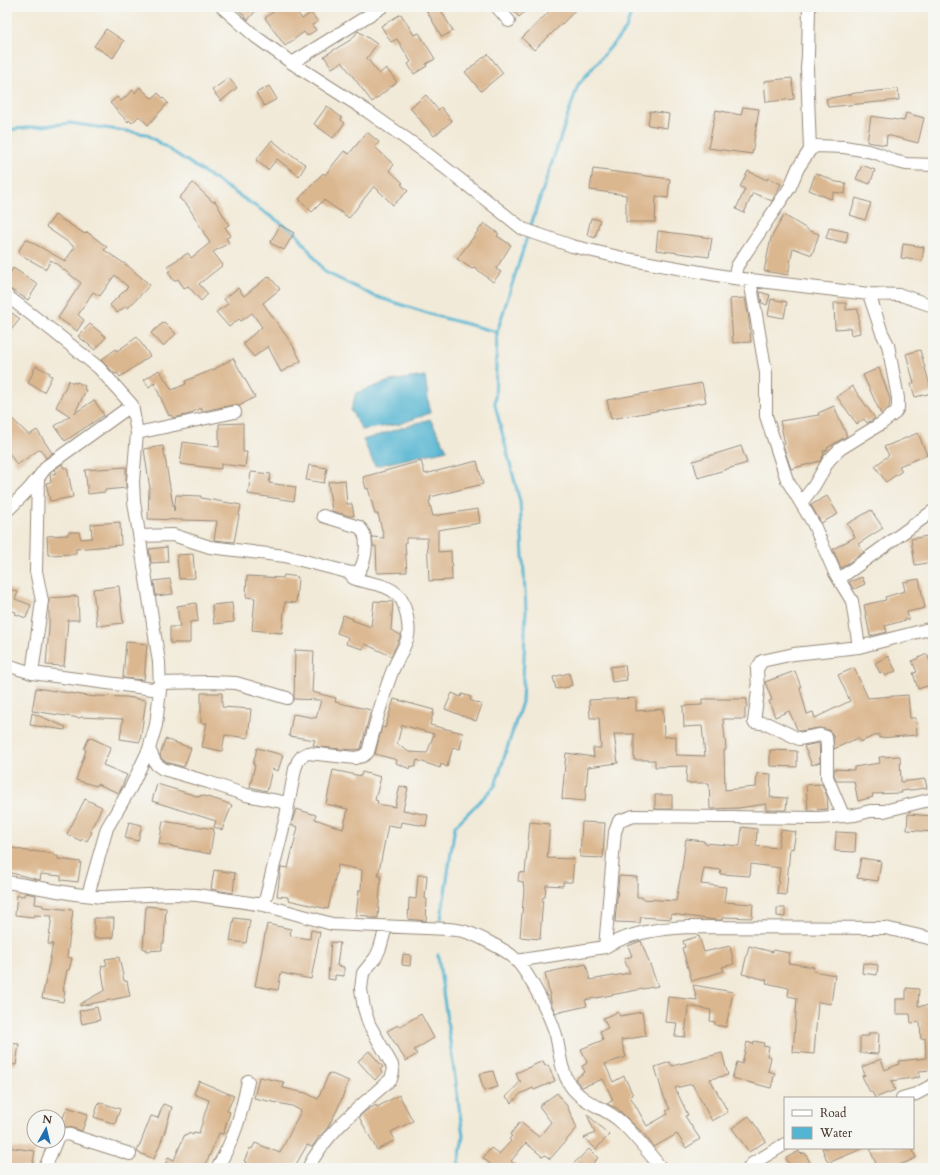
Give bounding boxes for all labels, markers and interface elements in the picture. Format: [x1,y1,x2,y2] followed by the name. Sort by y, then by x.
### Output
[784,1097,914,1149] legend
[820,1105,847,1121] text: Road
[26,1109,66,1149] north arrow
[42,1112,54,1128] text: N
[819,1125,853,1141] text: Water

